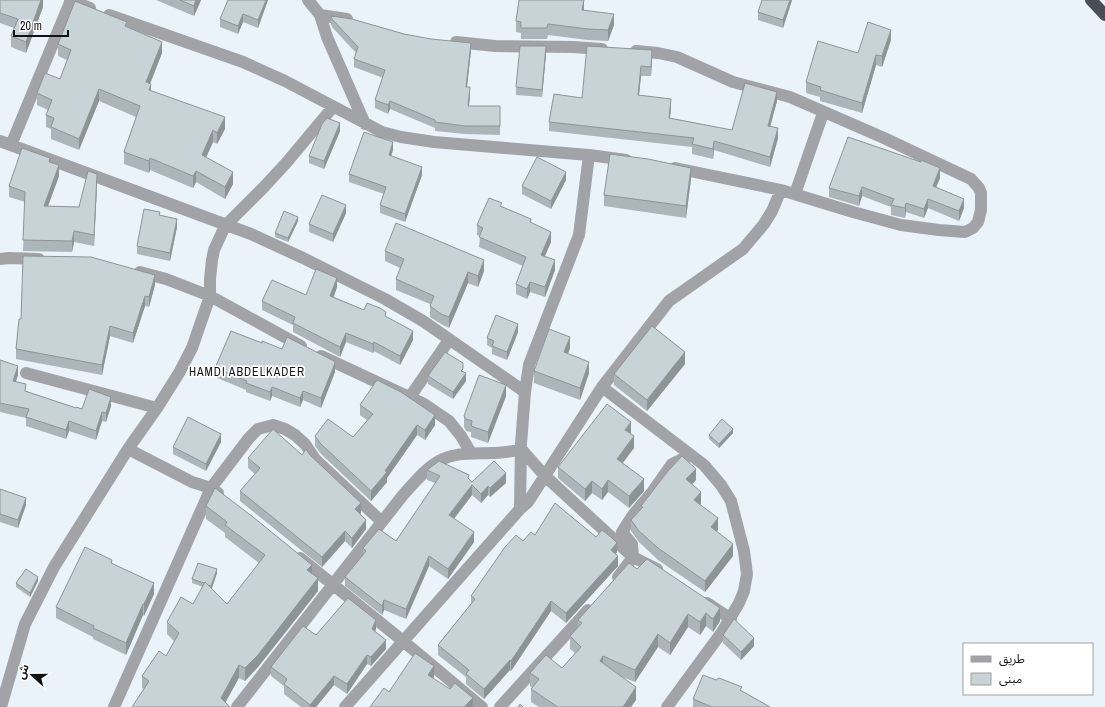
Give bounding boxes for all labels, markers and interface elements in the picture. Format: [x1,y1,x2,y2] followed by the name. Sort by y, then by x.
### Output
[14,12,68,38] scale bar
[20,18,42,34] text: 20 m
[189,364,305,380] district label: HAMDI ABDELKADER
[963,643,1093,695] legend
[999,651,1025,667] text: طريق
[12,655,52,695] north arrow
[13,662,32,681] text: ش
[999,671,1022,687] text: مبنى

